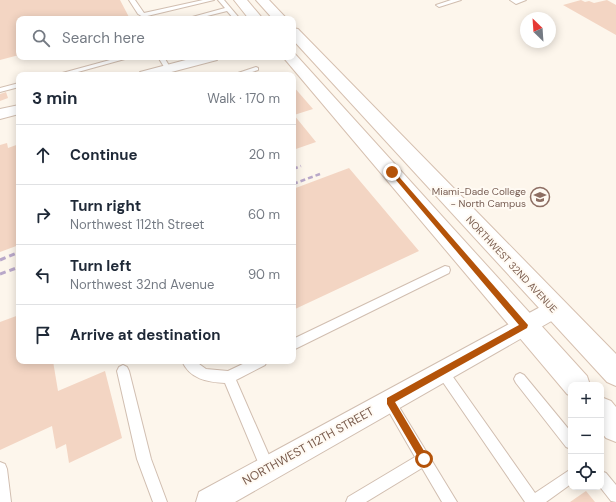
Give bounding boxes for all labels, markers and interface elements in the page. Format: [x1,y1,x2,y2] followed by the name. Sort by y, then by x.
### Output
[520,12,556,48] north arrow
[16,16,296,60] search box
[30,27,52,49] icon: search
[62,28,145,48] text: Search here
[32,87,77,109] text: 3 min
[207,90,280,107] text: Walk · 170 m
[32,144,54,166] icon: ahead
[70,145,138,165] text: Continue
[249,146,280,163] text: 20 m
[383,163,401,181] route end
[432,185,526,210] place label: Miami-Dade College - North Campus
[529,186,551,208] school or university icon: Miami-Dade College - North Campus
[70,196,141,216] text: Turn right
[32,204,54,226] icon: right
[248,206,280,223] text: 60 m
[463,213,560,316] street label: NORTHWEST 32ND AVENUE
[70,216,204,233] text: Northwest 112th Street
[70,256,131,276] text: Turn left
[32,264,54,286] icon: left
[248,266,280,283] text: 90 m
[70,276,214,293] text: Northwest 32nd Avenue
[32,324,54,346] icon: arrive
[70,325,221,345] text: Arrive at destination
[568,382,604,490] map controls
[568,382,604,418] button: +
[239,403,377,489] street label: NORTHWEST 112TH STREET
[568,418,604,454] button: −
[415,450,433,468] route start
[568,454,604,490] button: locate

